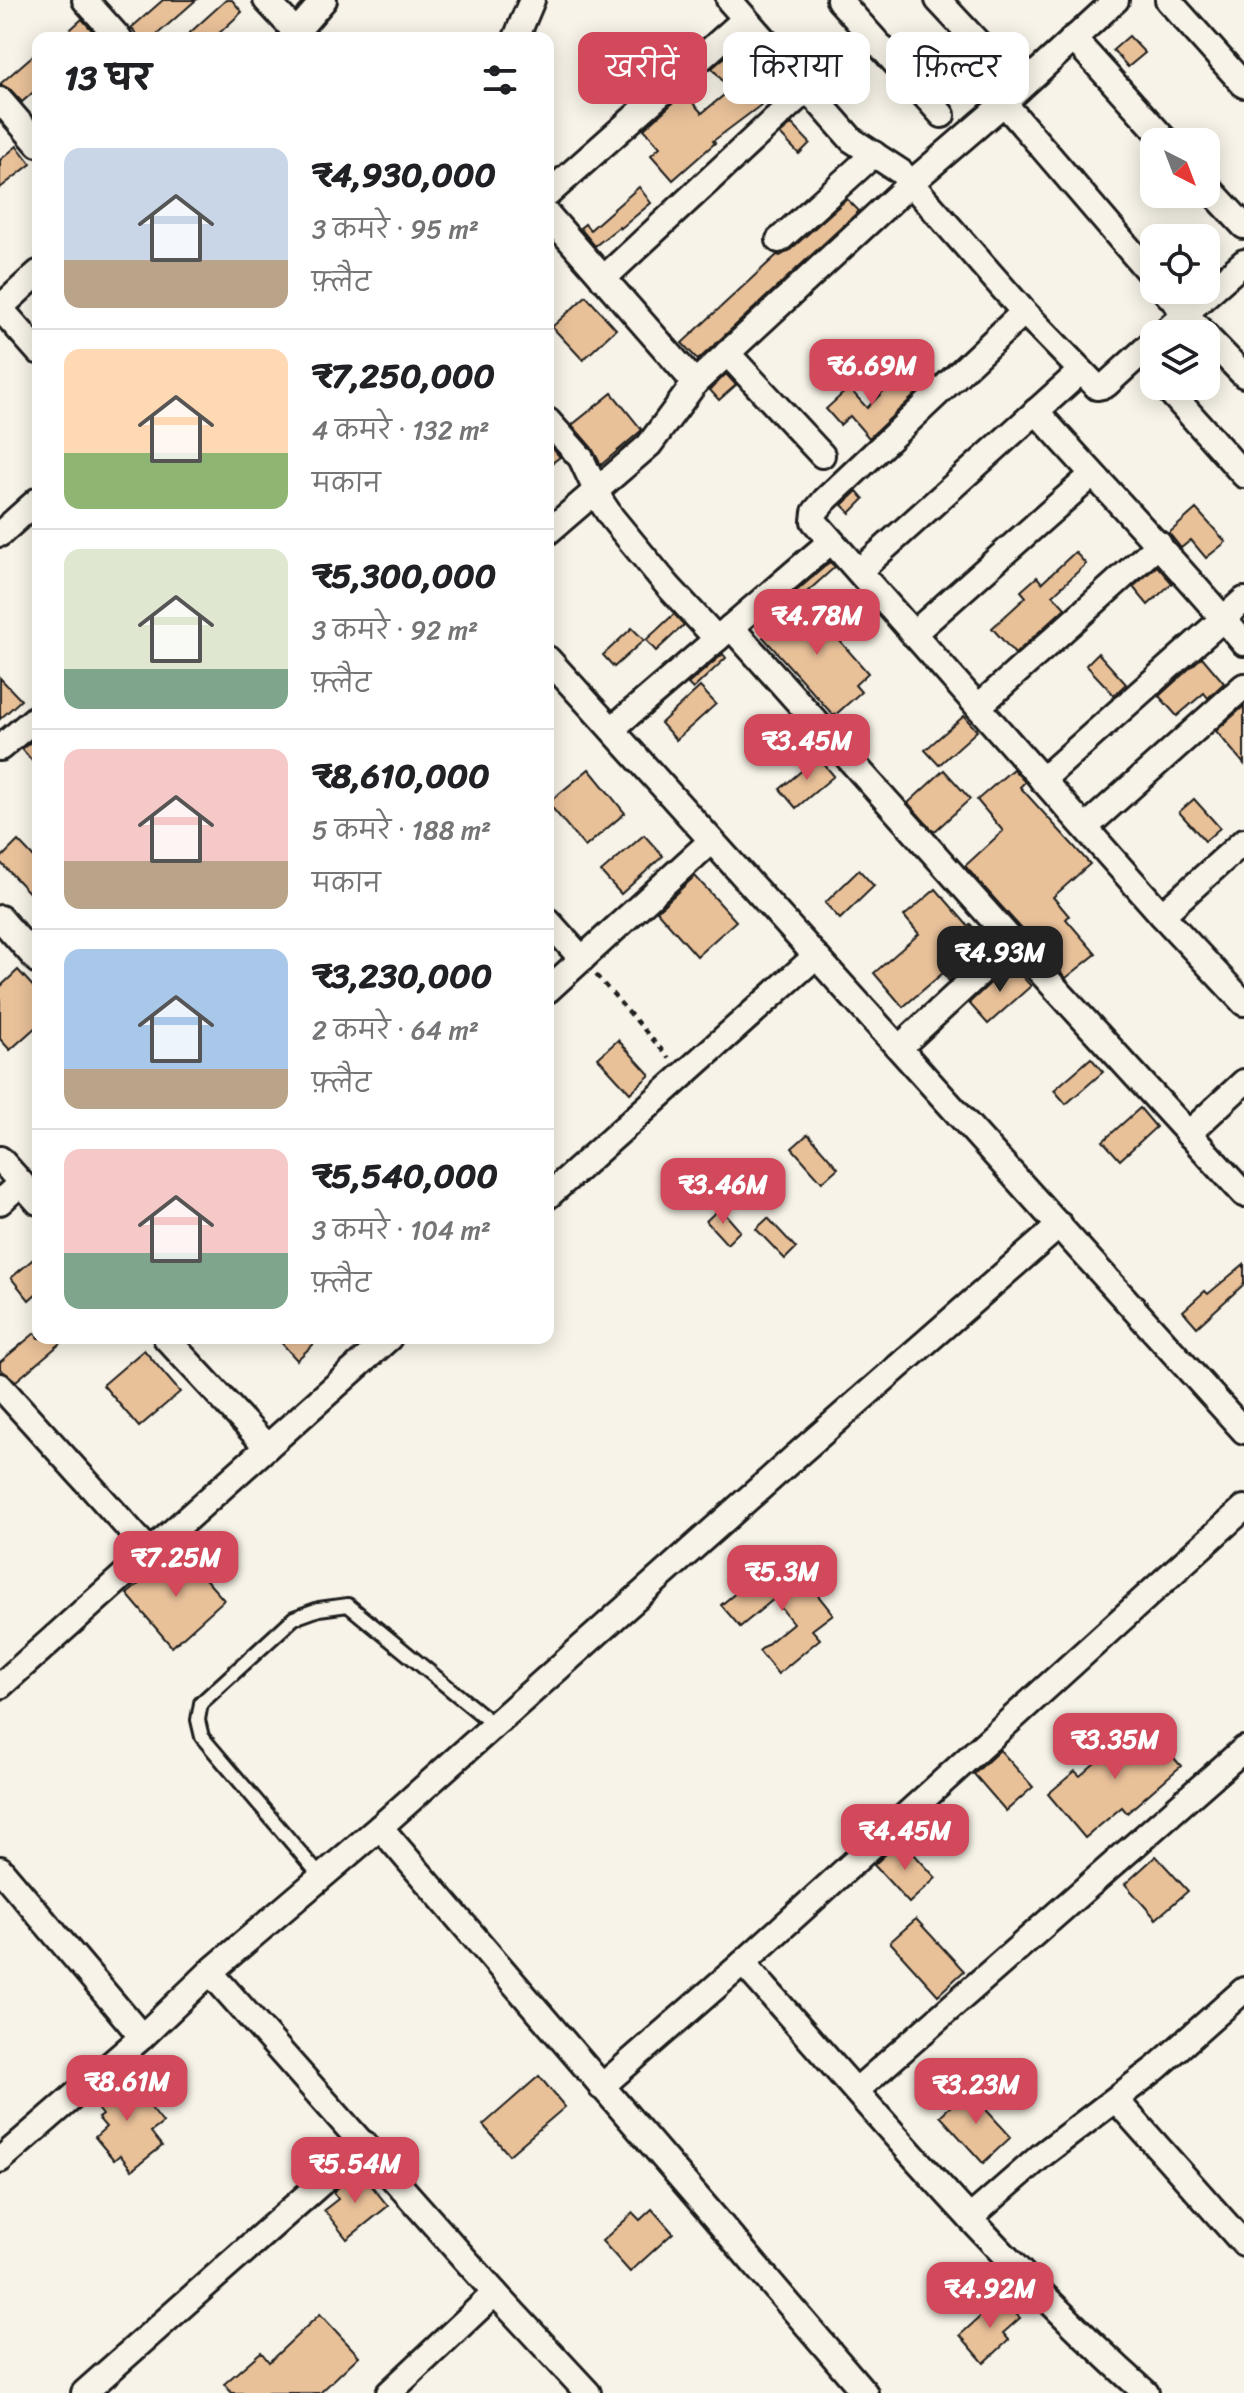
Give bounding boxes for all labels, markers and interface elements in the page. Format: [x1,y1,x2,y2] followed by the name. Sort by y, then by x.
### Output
[578,32,707,104] chip: खरीदें
[723,32,870,104] chip: किराया
[886,32,1029,104] chip: फ़िल्टर
[64,48,151,108] text: 13 घर
[478,58,522,102] icon: filters
[1140,128,1220,208] north arrow
[1140,128,1220,400] map controls
[312,145,496,205] text: ₹4,930,000
[128,180,224,276] icon: home
[312,206,479,252] text: 3 कमरे · 95 m²
[1140,224,1220,304] button: locate
[312,259,371,305] text: फ़्लैट
[1140,320,1220,400] button: layers
[807,339,937,407] pin: ₹6.69M
[827,342,917,388] text: ₹6.69M
[312,346,495,406] text: ₹7,250,000
[128,381,224,477] icon: home
[312,407,490,453] text: 4 कमरे · 132 m²
[312,460,381,506] text: मकान
[312,546,496,606] text: ₹5,300,000
[128,581,224,677] icon: home
[752,589,882,657] pin: ₹4.78M
[772,592,862,638] text: ₹4.78M
[312,607,478,653] text: 3 कमरे · 92 m²
[312,660,371,706] text: फ़्लैट
[742,714,872,782] pin: ₹3.45M
[762,717,852,763] text: ₹3.45M
[312,746,490,806] text: ₹8,610,000
[128,781,224,877] icon: home
[312,807,491,853] text: 5 कमरे · 188 m²
[312,860,381,906] text: मकान
[935,926,1065,994] pin: ₹4.93M
[955,929,1045,975] text: ₹4.93M
[312,946,492,1006] text: ₹3,230,000
[128,981,224,1077] icon: home
[312,1007,479,1053] text: 2 कमरे · 64 m²
[312,1060,371,1106] text: फ़्लैट
[312,1146,498,1206] text: ₹5,540,000
[658,1158,788,1226] pin: ₹3.46M
[679,1161,767,1207] text: ₹3.46M
[128,1181,224,1277] icon: home
[312,1207,491,1253] text: 3 कमरे · 104 m²
[312,1260,371,1306] text: फ़्लैट
[111,1531,241,1599] pin: ₹7.25M
[131,1534,221,1580] text: ₹7.25M
[726,1545,838,1613] pin: ₹5.3M
[745,1548,819,1594] text: ₹5.3M
[1050,1713,1180,1781] pin: ₹3.35M
[1071,1716,1159,1762] text: ₹3.35M
[840,1804,970,1872] pin: ₹4.45M
[859,1807,951,1853] text: ₹4.45M
[62,2055,192,2123] pin: ₹8.61M
[84,2058,170,2104] text: ₹8.61M
[911,2058,1041,2126] pin: ₹3.23M
[932,2061,1020,2107] text: ₹3.23M
[290,2137,420,2205] pin: ₹5.54M
[309,2140,401,2186] text: ₹5.54M
[925,2262,1055,2330] pin: ₹4.92M
[945,2265,1035,2311] text: ₹4.92M

